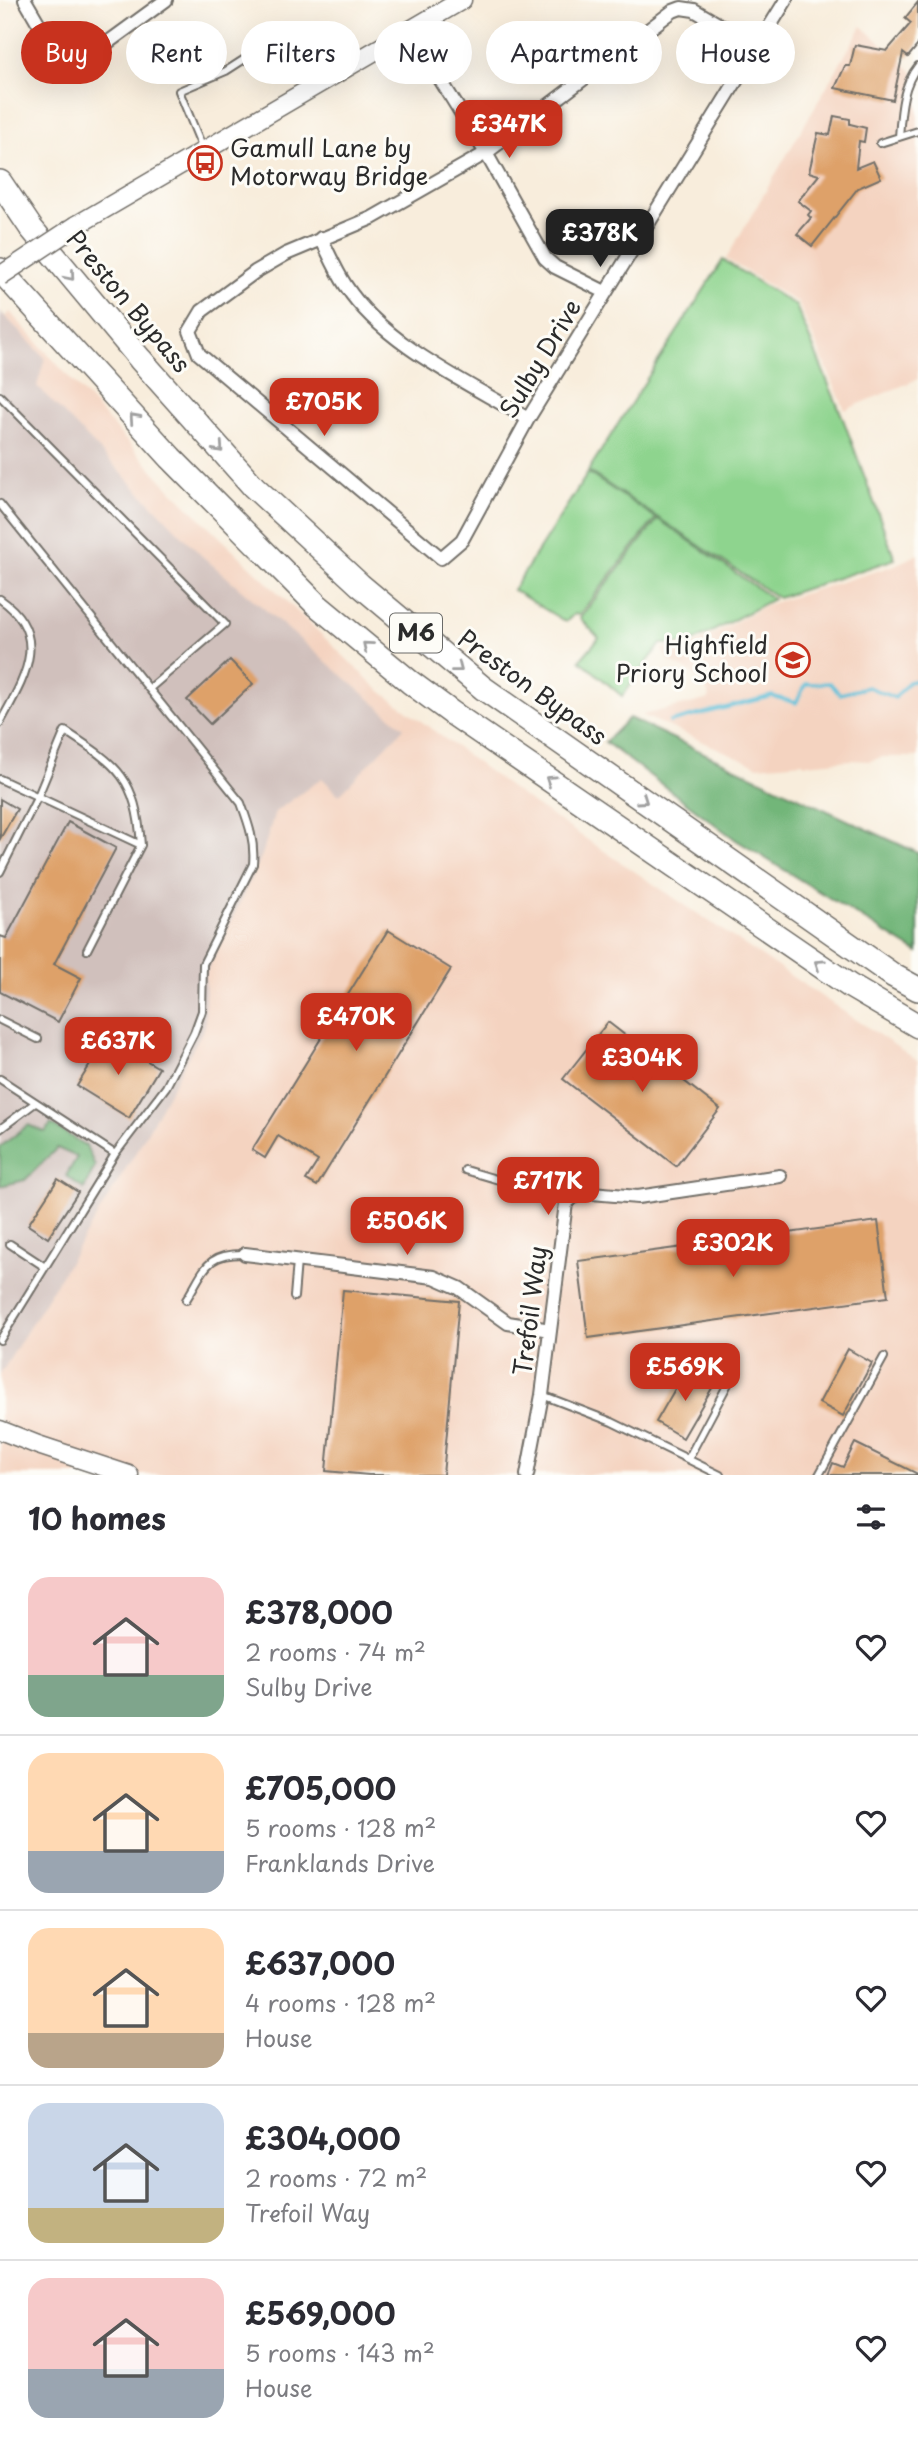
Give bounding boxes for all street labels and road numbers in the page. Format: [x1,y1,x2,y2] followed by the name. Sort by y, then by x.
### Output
[59,222,200,380] street label: Preston Bypass
[490,292,589,424] street label: Sulby Drive
[390,614,442,652] road number: M6
[451,620,615,753] street label: Preston Bypass
[503,1244,555,1378] street label: Trefoil Way

